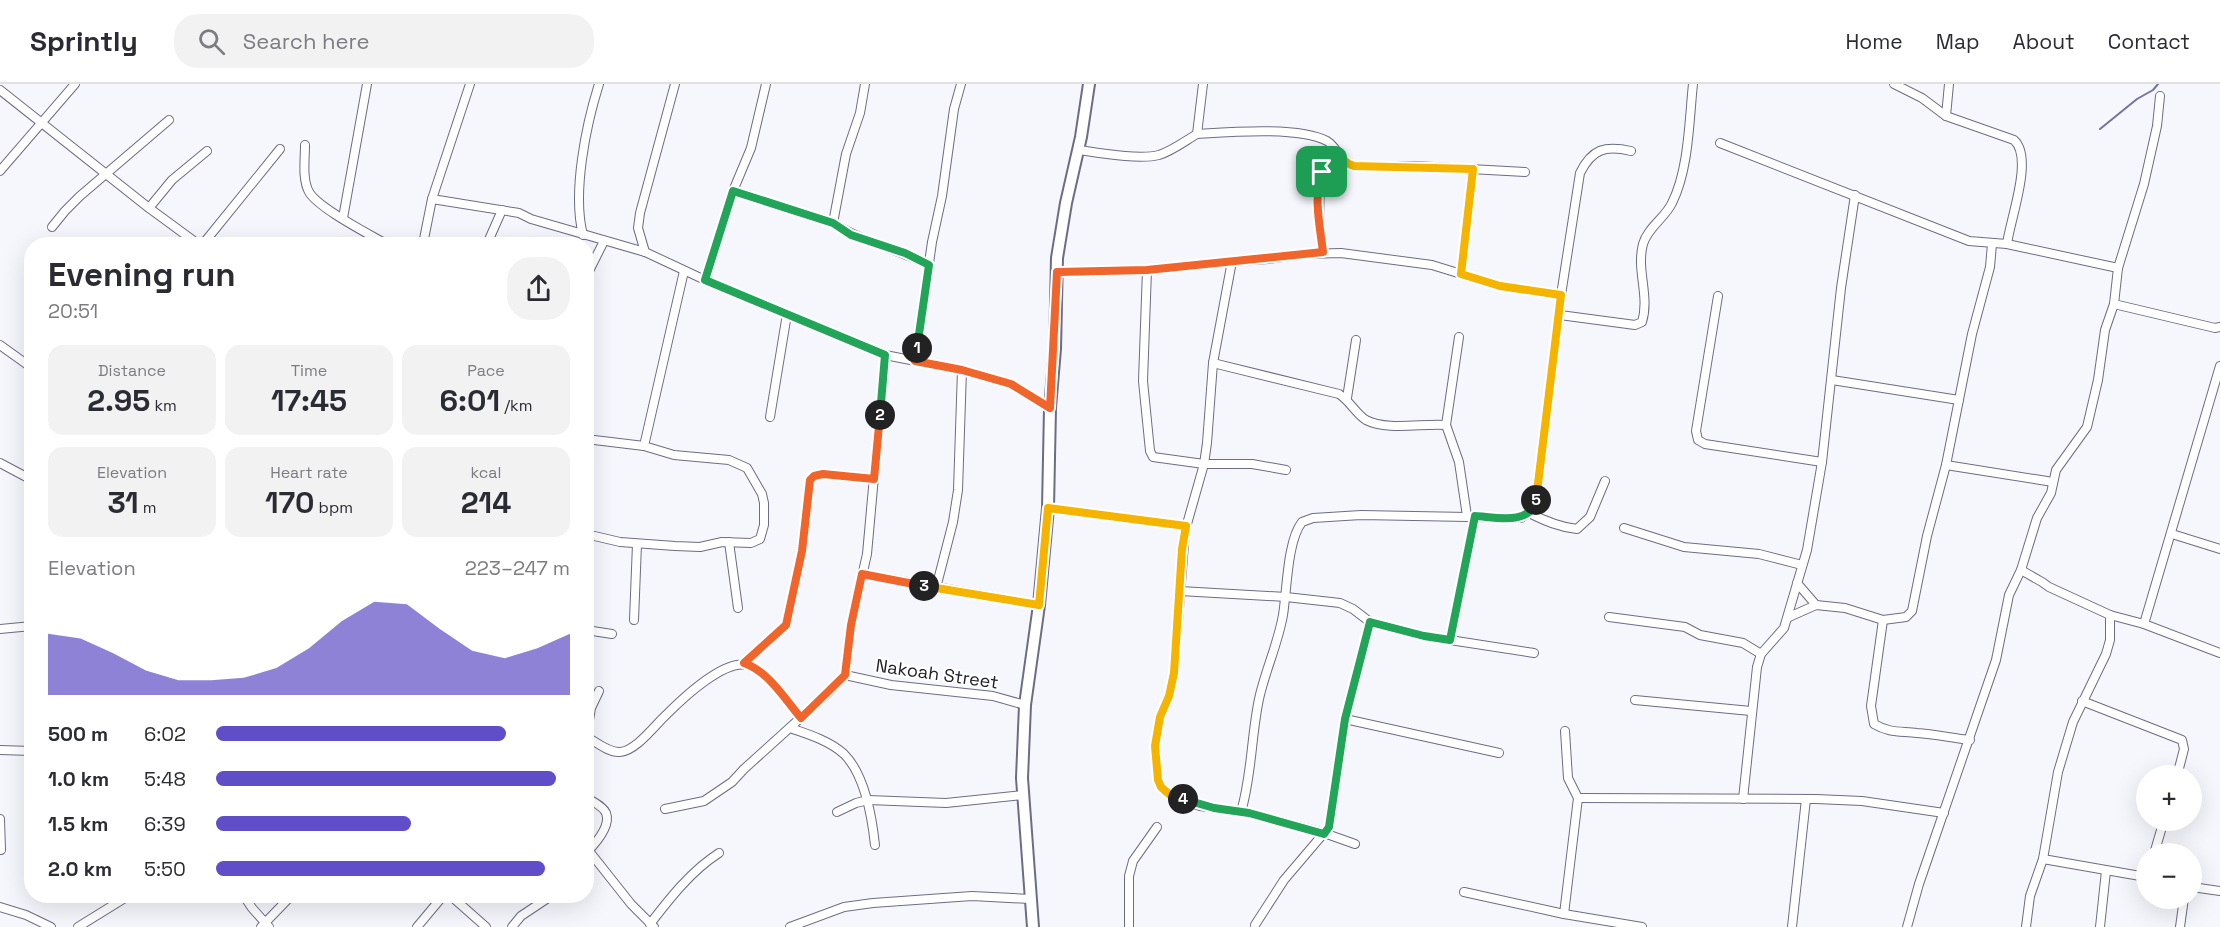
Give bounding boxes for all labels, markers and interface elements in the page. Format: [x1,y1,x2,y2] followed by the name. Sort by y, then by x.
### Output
[174,14,594,68] search box
[30,23,138,59] text: Sprintly
[195,25,228,58] icon: search
[243,27,370,55] text: Search here
[1845,28,1903,55] text: Home
[1936,28,1980,55] text: Map
[2013,28,2075,55] text: About
[2108,28,2190,55] text: Contact
[1296,146,1347,197] pin
[1305,155,1338,188] icon: arrive
[48,254,236,296] text: Evening run
[507,257,570,320] button: share
[48,298,98,324] text: 20:51
[902,333,932,363] pin: 1
[913,337,921,358] text: 1
[98,360,166,381] text: Distance
[291,360,327,381] text: Time
[467,360,505,381] text: Pace
[87,381,150,420] text: 2.95
[271,381,347,420] text: 17:45
[440,381,500,420] text: 6:01
[150,395,177,416] text: km
[500,395,532,416] text: /km
[865,400,895,430] pin: 2
[875,404,885,425] text: 2
[97,462,167,483] text: Elevation
[270,462,348,483] text: Heart rate
[471,462,501,483] text: kcal
[107,483,139,522] text: 31
[265,483,315,522] text: 170
[461,483,511,522] text: 214
[1521,485,1551,515] pin: 5
[1531,489,1541,510] text: 5
[139,497,157,518] text: m
[315,497,353,518] text: bpm
[48,555,136,581] text: Elevation
[465,555,570,581] text: 223–247 m
[909,571,939,601] pin: 3
[919,575,929,596] text: 3
[874,654,1000,693] street label: Nakoah Street
[48,721,108,747] text: 500 m
[144,721,186,747] text: 6:02
[2136,765,2202,909] map controls
[2136,765,2202,831] button: +
[48,766,109,792] text: 1.0 km
[144,766,186,792] text: 5:48
[1168,784,1198,814] pin: 4
[1178,788,1188,809] text: 4
[48,811,108,837] text: 1.5 km
[144,811,186,837] text: 6:39
[2136,843,2202,909] button: −
[48,856,112,882] text: 2.0 km
[144,856,186,882] text: 5:50

